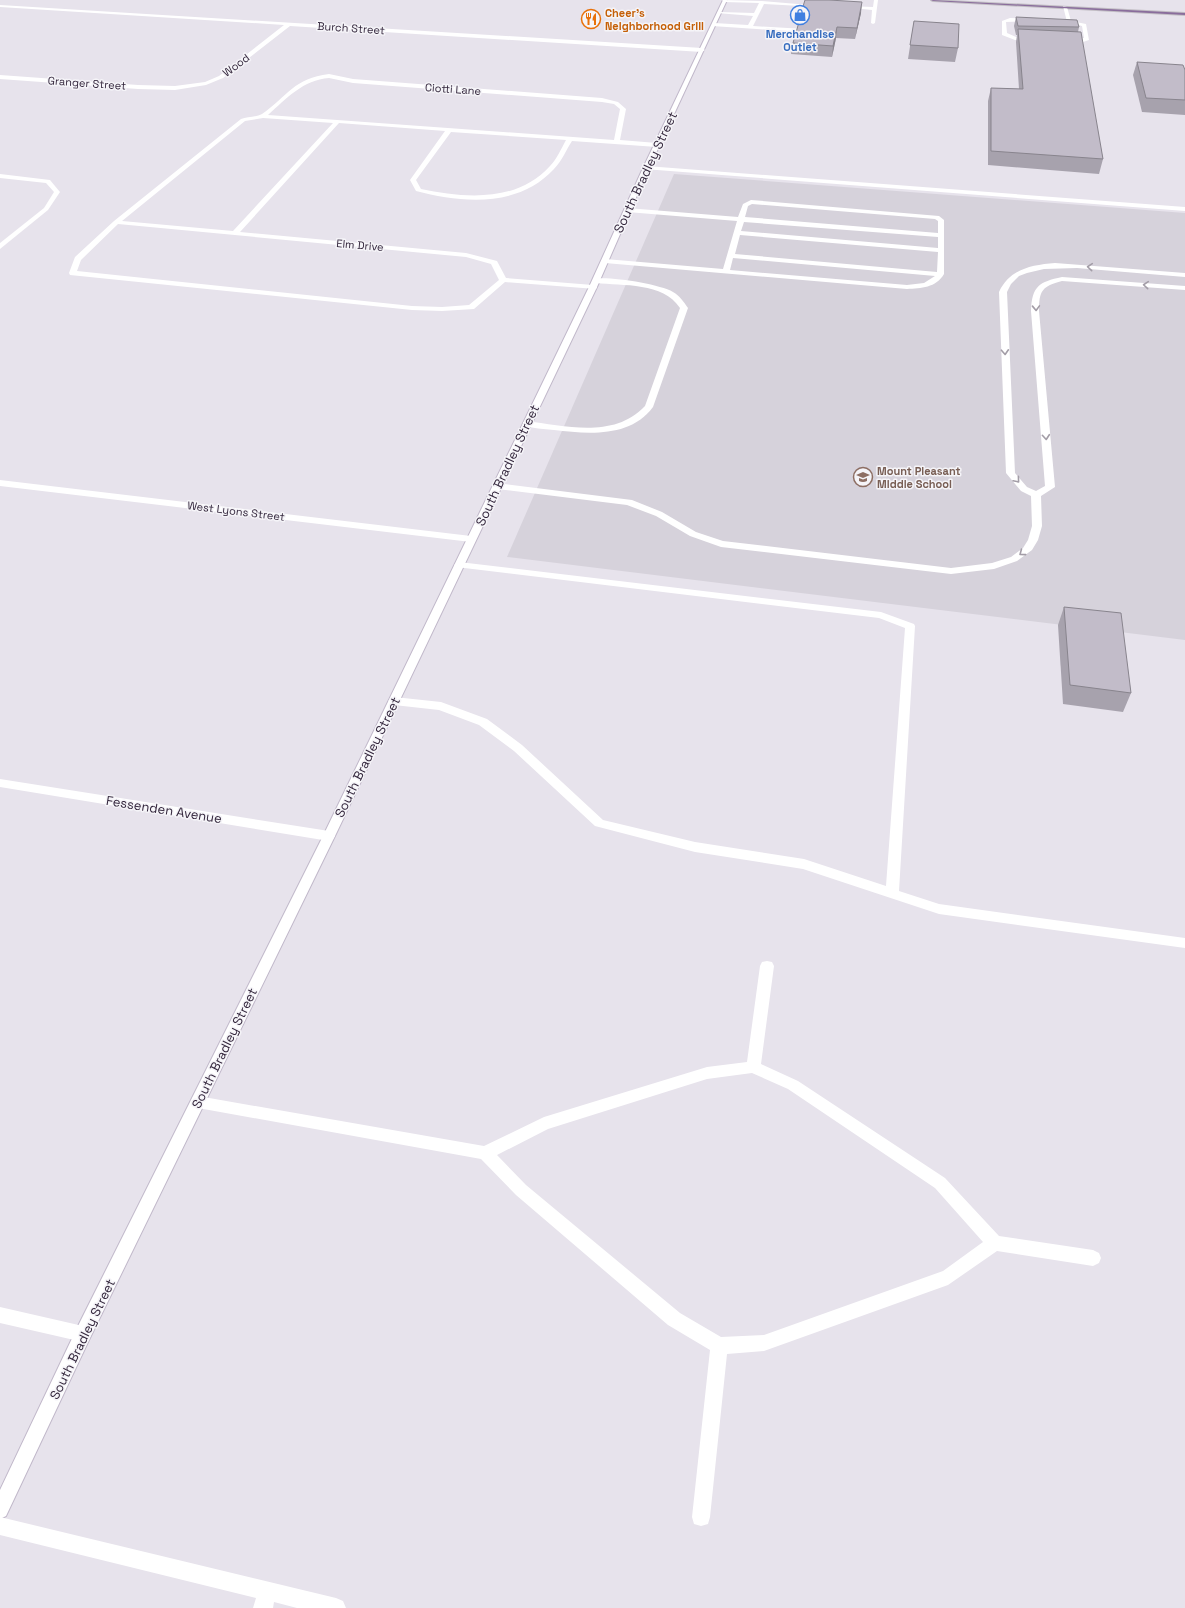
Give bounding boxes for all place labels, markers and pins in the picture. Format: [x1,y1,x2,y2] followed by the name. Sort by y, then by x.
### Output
[789,4,811,26] shop icon: Merchandise Outlet
[605,6,704,33] place label: Cheer's Neighborhood Grill
[580,8,602,30] restaurant icon: Cheer's Neighborhood Grill
[766,27,834,54] place label: Merchandise Outlet
[877,464,961,491] place label: Mount Pleasant Middle School
[852,466,874,488] school or university icon: Mount Pleasant Middle School

